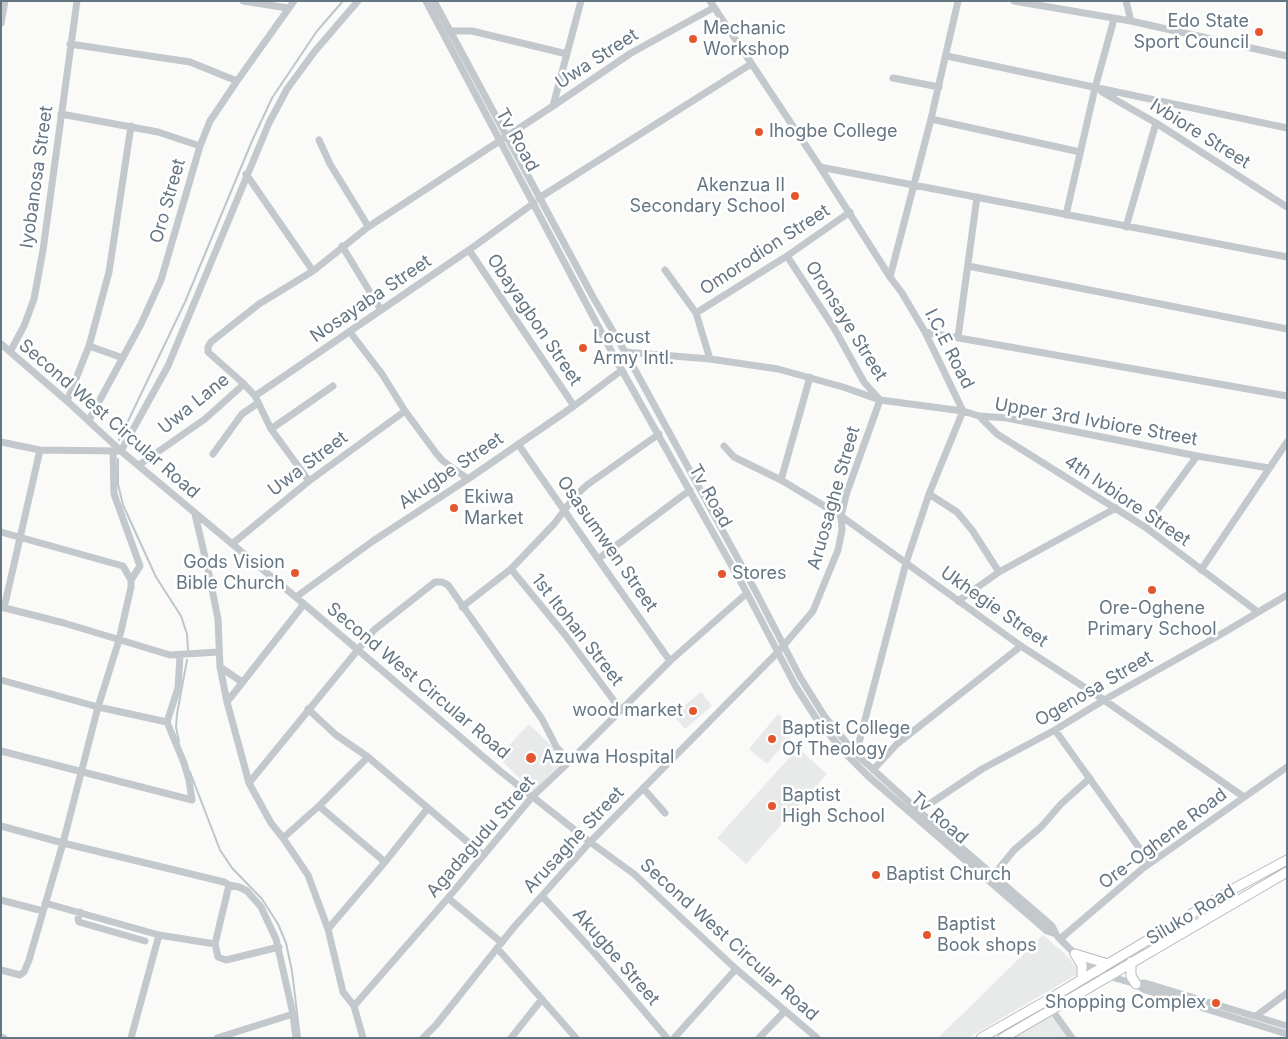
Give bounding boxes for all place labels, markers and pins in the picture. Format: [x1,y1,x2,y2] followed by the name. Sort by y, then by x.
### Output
[1133,11,1249,54] place label: Edo State Sport Council
[703,18,790,60] place label: Mechanic Workshop
[1253,26,1265,38] marker: Edo State Sport Council
[687,33,699,45] marker: Mechanic Workshop
[769,121,898,143] place label: Ihogbe College
[753,126,765,138] marker: Ihogbe College
[629,175,785,218] place label: Akenzua II Secondary School
[789,190,801,202] marker: Akenzua II Secondary School
[593,327,674,369] place label: Locust Army Intl.
[577,342,589,354] marker: Locust Army Intl.
[464,487,523,530] place label: Ekiwa Market
[448,502,460,514] marker: Ekiwa Market
[176,552,285,594] place label: Gods Vision Bible Church
[732,563,787,585] place label: Stores
[289,567,301,579] marker: Gods Vision Bible Church
[716,568,728,580] marker: Stores
[1146,584,1158,596] marker: Ore-Oghene Primary School
[1087,598,1217,640] place label: Ore-Oghene Primary School
[572,700,683,722] place label: wood market
[687,705,699,717] marker: wood market
[782,718,910,761] place label: Baptist College Of Theology
[766,733,778,745] marker: Baptist College Of Theology
[542,747,674,769] place label: Azuwa Hospital
[524,751,538,765] marker: Azuwa Hospital
[782,785,885,828] place label: Baptist High School
[766,800,778,812] marker: Baptist High School
[886,864,1011,886] place label: Baptist Church
[870,869,882,881] marker: Baptist Church
[937,914,1037,956] place label: Baptist Book shops
[921,929,933,941] marker: Baptist Book shops
[1045,992,1206,1014] place label: Shopping Complex
[1210,997,1222,1009] marker: Shopping Complex

